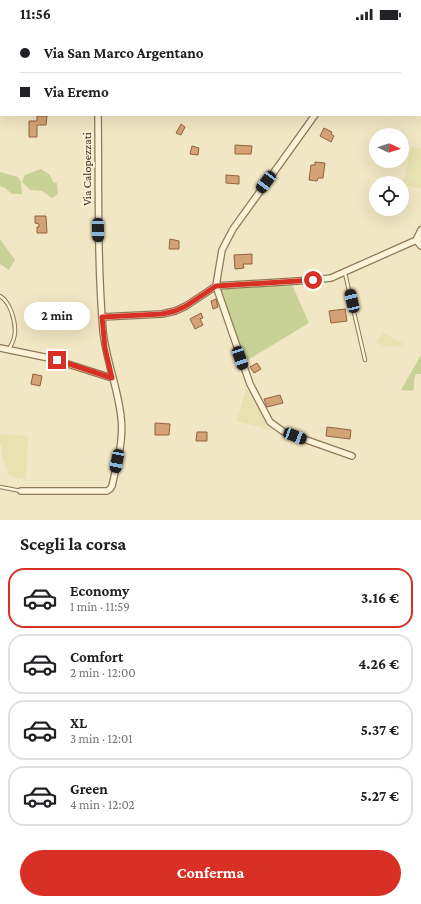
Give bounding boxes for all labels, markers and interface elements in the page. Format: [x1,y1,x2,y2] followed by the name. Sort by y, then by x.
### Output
[20,6,51,22] text: 11:56
[44,45,204,61] text: Via San Marco Argentano
[44,84,109,100] text: Via Eremo
[369,128,409,168] north arrow
[369,128,409,216] map controls
[80,132,94,206] street label: Via Calopezzati
[254,169,278,195] car
[369,176,409,216] button: locate
[92,218,104,242] car
[304,271,322,289] route start
[343,288,361,314] car
[24,302,90,330] callout: 2 min
[41,308,73,323] text: 2 min
[230,345,250,371] car
[48,351,66,369] route end
[282,426,308,446] car
[109,448,125,474] car
[20,534,126,554] text: Scegli la corsa
[22,580,58,616] icon: car
[70,583,129,599] text: Economy
[361,590,399,606] text: 3.16 €
[70,599,130,614] text: 1 min · 11:59
[22,646,58,682] icon: car
[70,649,124,665] text: Comfort
[358,656,399,672] text: 4.26 €
[70,665,136,680] text: 2 min · 12:00
[22,712,58,748] icon: car
[70,715,87,731] text: XL
[360,722,399,738] text: 5.37 €
[70,731,133,746] text: 3 min · 12:01
[22,778,58,814] icon: car
[70,781,108,797] text: Green
[360,788,399,804] text: 5.27 €
[70,797,135,812] text: 4 min · 12:02
[20,850,401,896] button: Conferma

